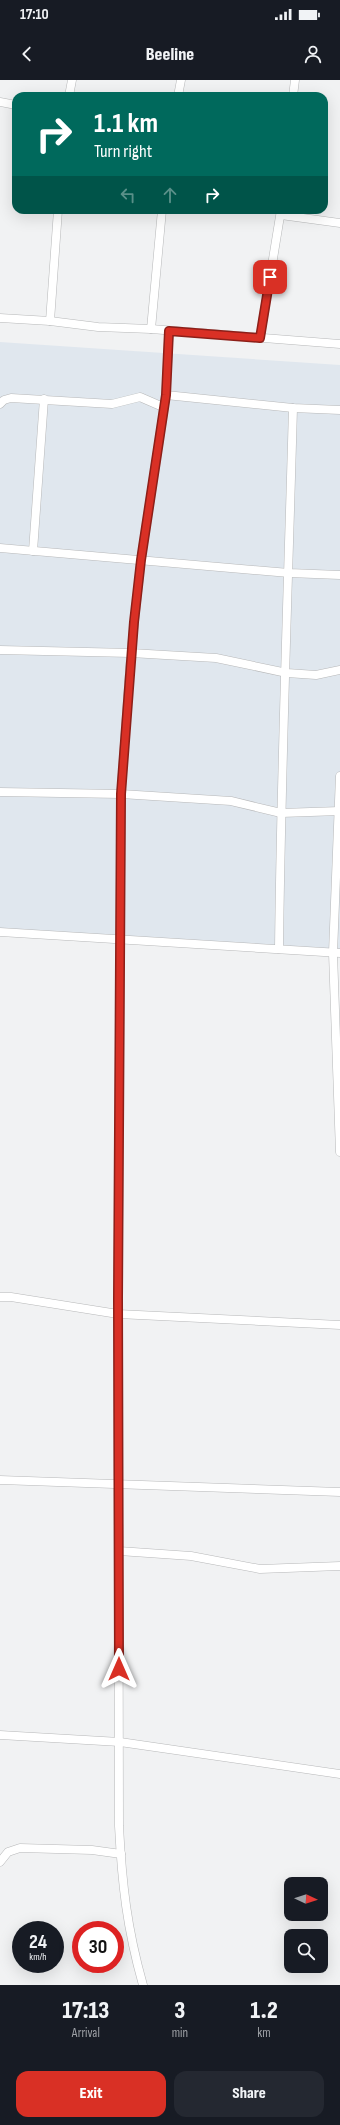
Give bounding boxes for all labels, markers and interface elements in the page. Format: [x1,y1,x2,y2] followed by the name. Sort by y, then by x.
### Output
[20,5,49,24] text: 17:10
[16,43,38,65] icon: back
[302,43,324,65] icon: person
[146,44,194,65] text: Beeline
[94,107,158,140] text: 1.1 km
[28,108,80,160] icon: right
[94,141,152,162] text: Turn right
[117,184,139,206] icon: left
[159,184,181,206] icon: ahead
[201,184,223,206] icon: right
[253,260,287,294] pin
[259,266,281,288] icon: arrive
[98,1648,140,1690] position arrow
[284,1877,328,1921] north arrow
[284,1877,328,1973] map controls
[72,1921,124,1973] speed limit sign: 30
[284,1929,328,1973] button: search
[29,1930,47,1954] text: 24
[29,1951,47,1963] text: km/h
[62,1996,109,2025] text: 17:13
[174,1996,185,2025] text: 3
[250,1996,278,2025] text: 1.2
[72,2025,100,2041] text: Arrival
[172,2025,188,2041] text: min
[257,2025,271,2041] text: km
[16,2071,166,2117] button: Exit
[174,2071,324,2117] button: Share

